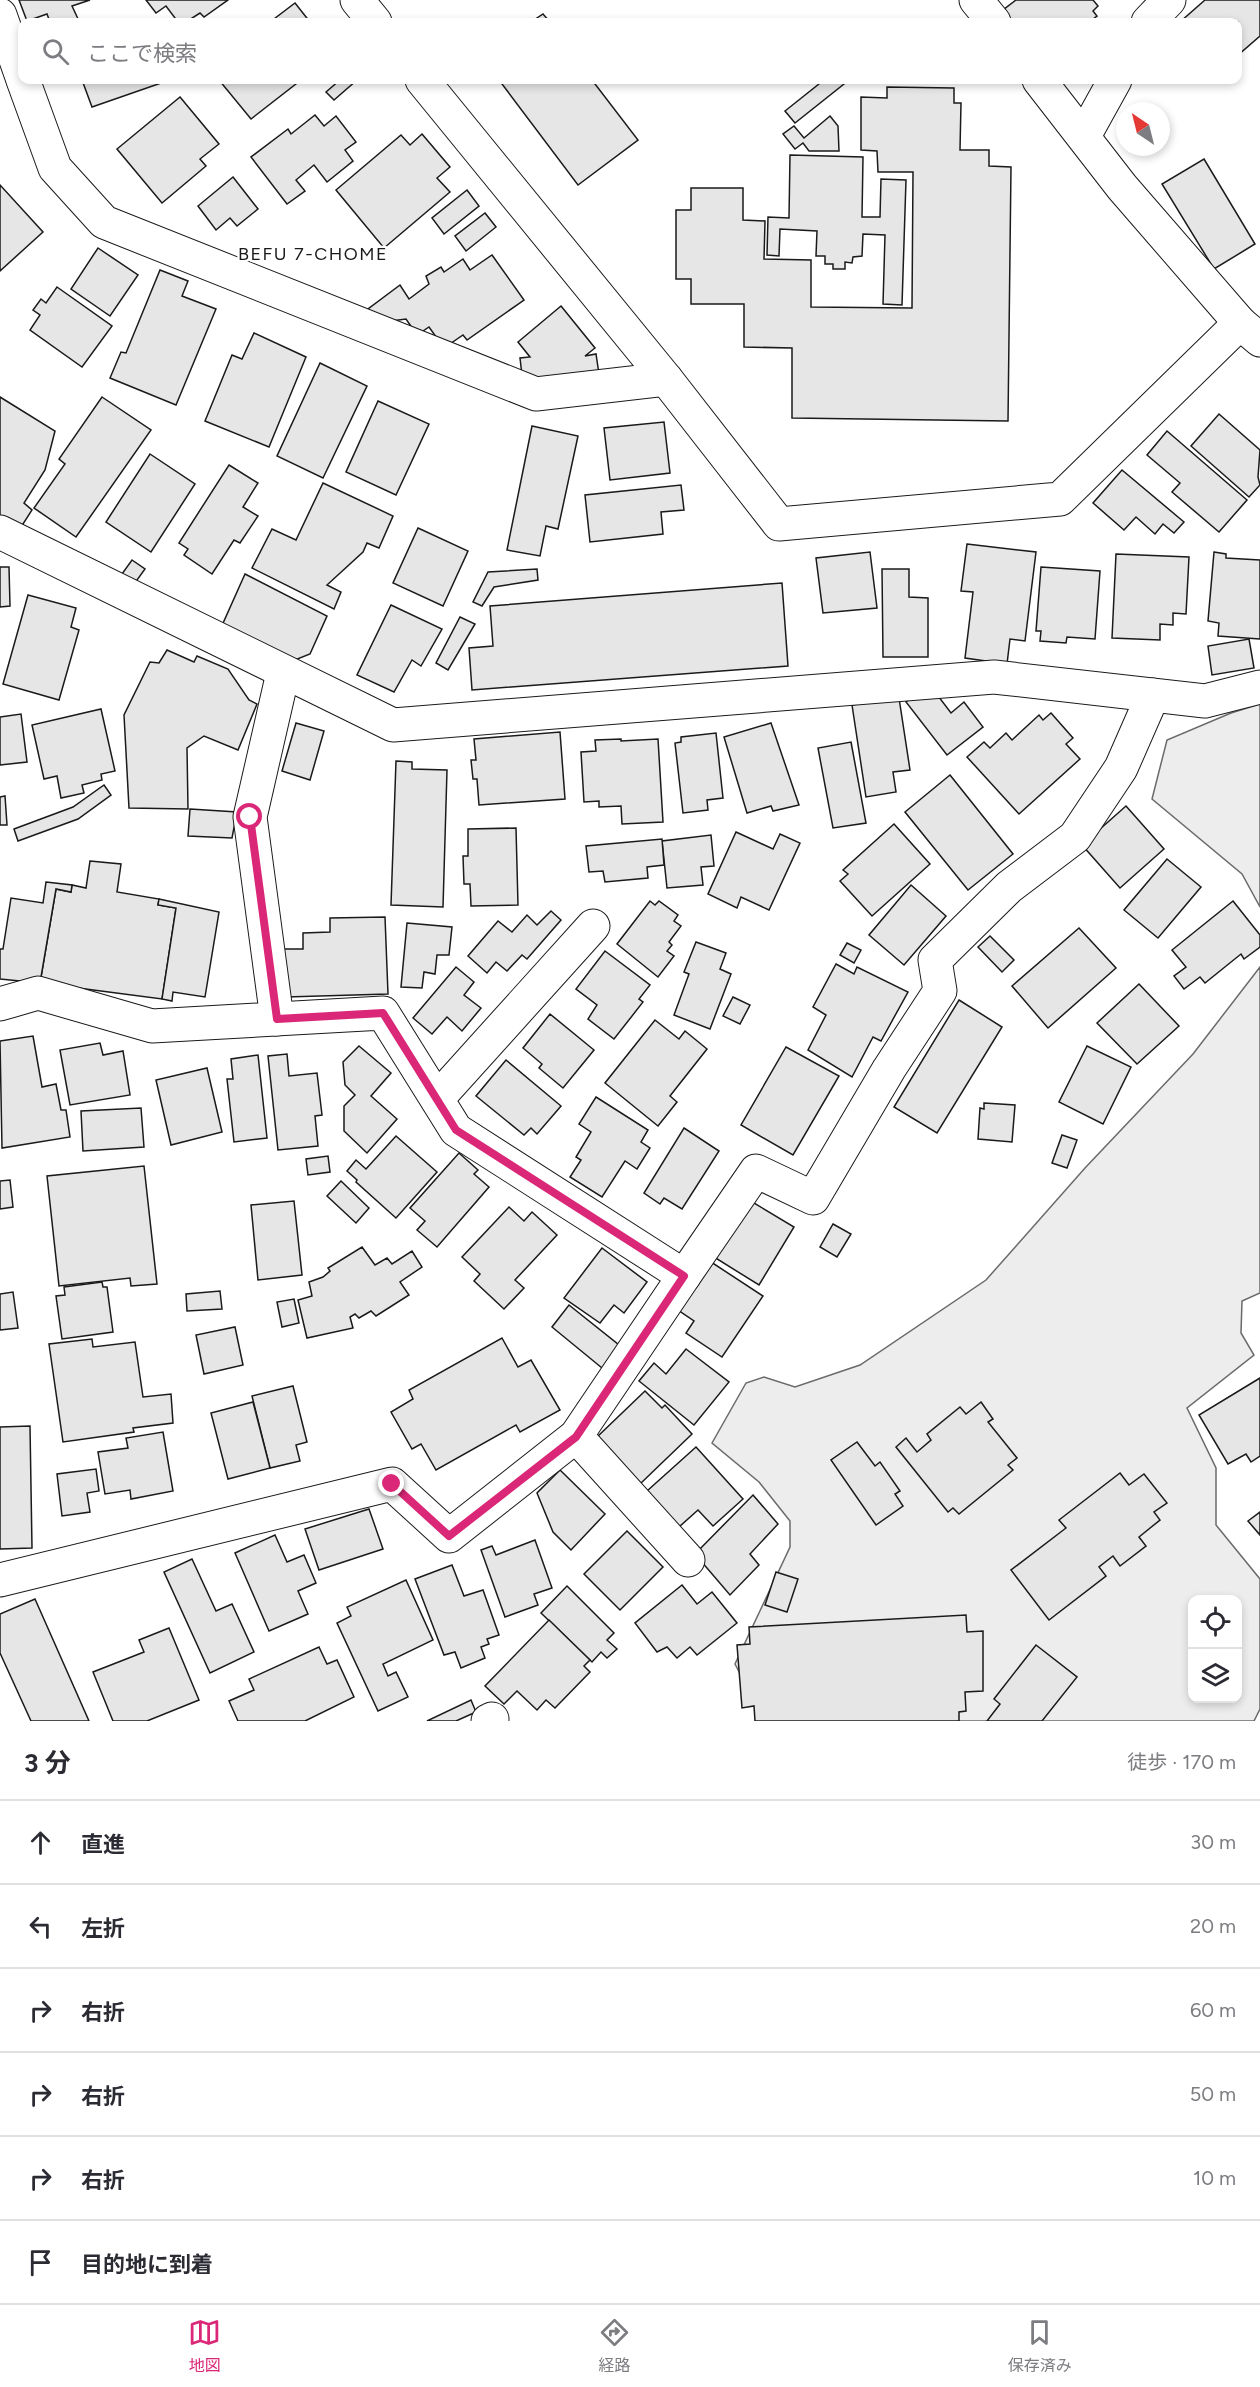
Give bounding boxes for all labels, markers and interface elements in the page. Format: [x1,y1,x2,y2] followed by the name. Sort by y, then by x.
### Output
[18,18,1242,84] search box
[39,35,72,68] icon: search
[87,40,197,67] text: ここで検索
[1116,102,1170,156] north arrow
[238,243,388,265] district label: BEFU 7-CHOME
[236,803,262,829] route start
[378,1470,404,1496] route end
[1188,1595,1242,1703] map controls
[1188,1595,1242,1649] button: locate
[1188,1649,1242,1703] button: layers
[24,1747,71,1779] text: 3 分
[1127,1750,1236,1774] text: 徒歩 · 170 m
[24,1826,57,1859] icon: ahead
[1190,1830,1236,1854] text: 30 m
[81,1831,125,1858] text: 直進
[24,1910,57,1943] icon: left
[1190,1914,1236,1938] text: 20 m
[81,1915,125,1942] text: 左折
[24,1994,57,2027] icon: right
[1190,1998,1236,2022] text: 60 m
[81,1999,125,2026] text: 右折
[24,2078,57,2111] icon: right
[1190,2082,1236,2106] text: 50 m
[81,2083,125,2110] text: 右折
[24,2162,57,2195] icon: right
[1193,2166,1236,2190] text: 10 m
[81,2167,125,2194] text: 右折
[24,2246,57,2279] icon: arrive
[81,2251,213,2278] text: 目的地に到着
[188,2316,221,2376] tab: 地図
[598,2316,631,2376] tab: 経路
[1008,2316,1072,2376] tab: 保存済み

